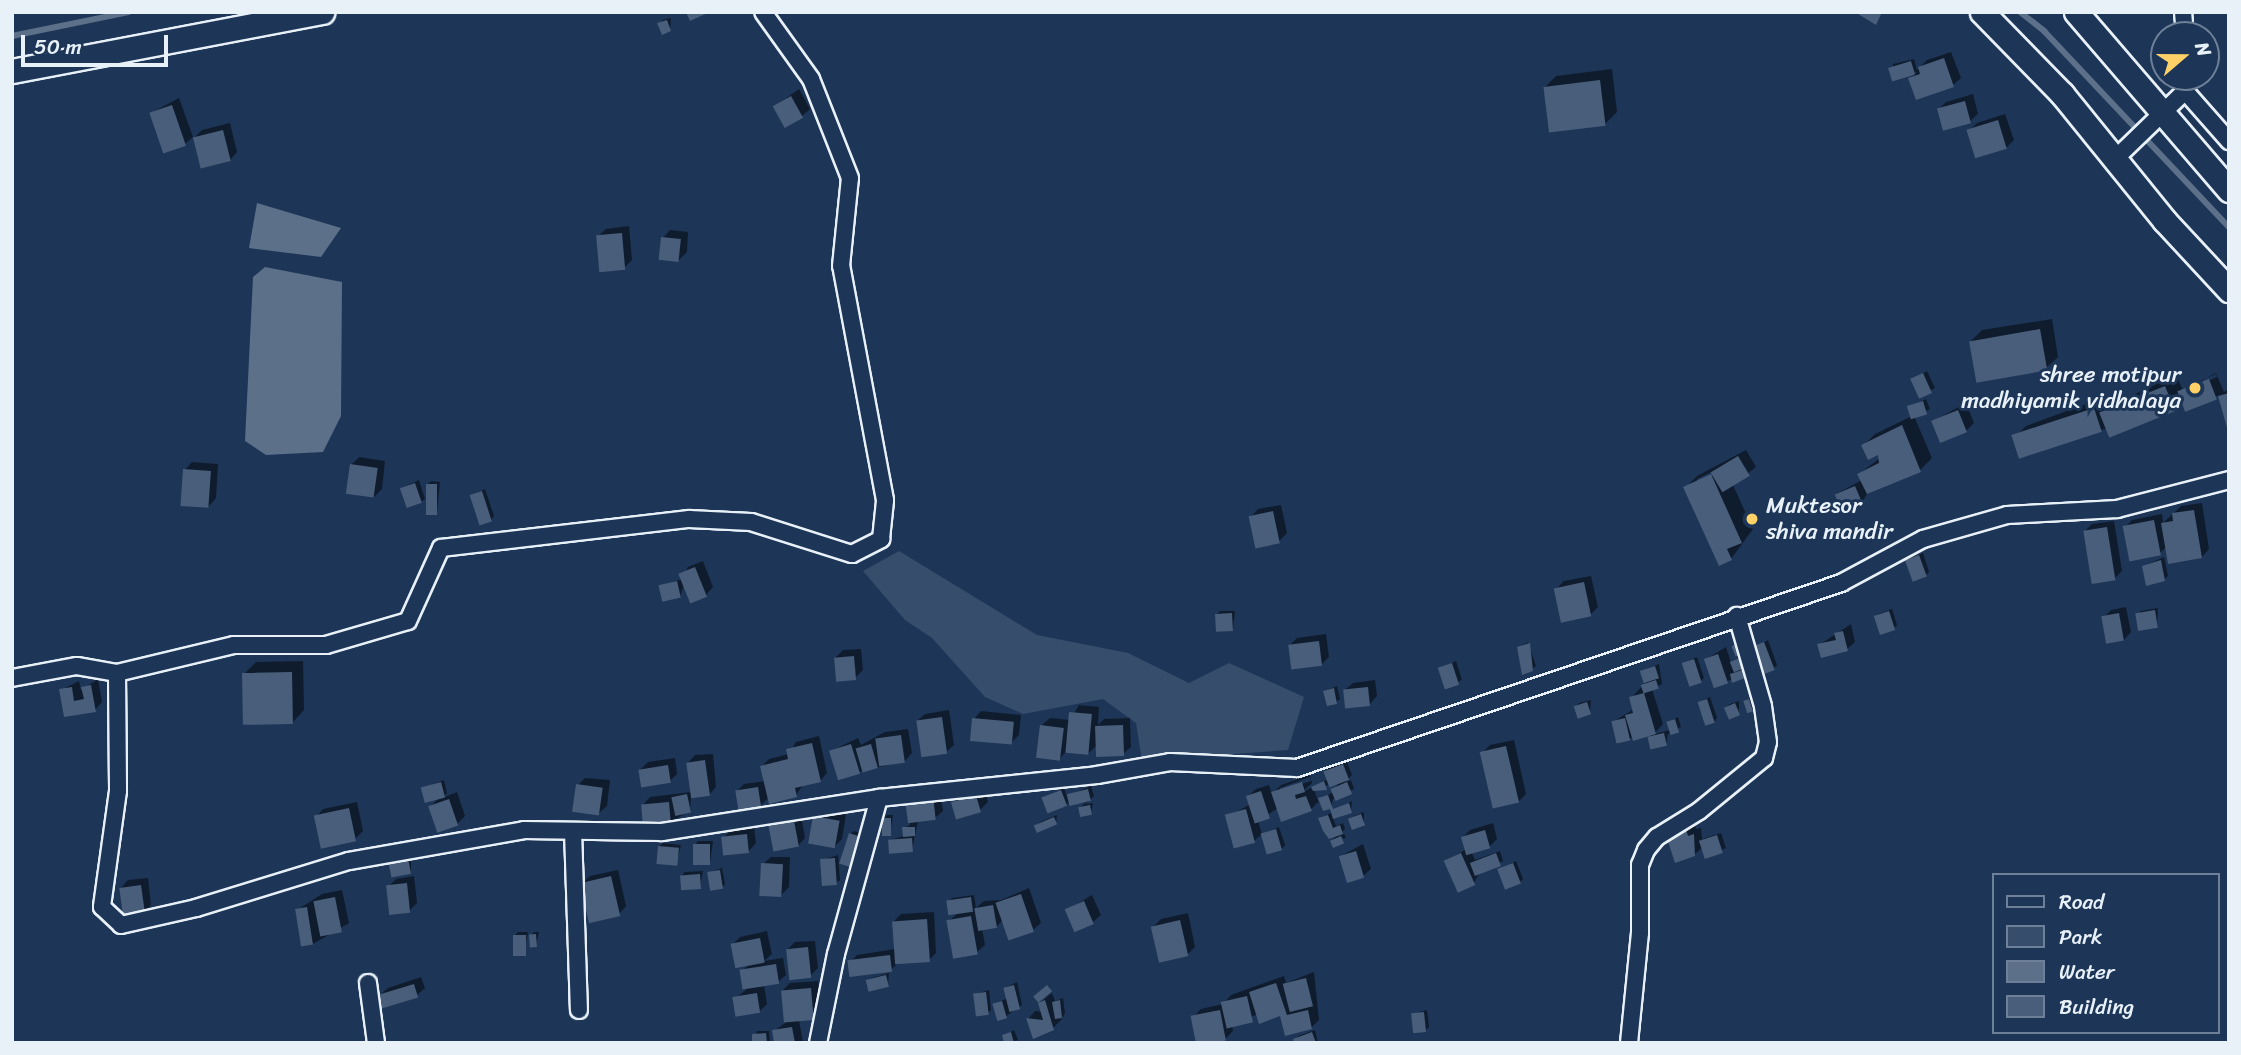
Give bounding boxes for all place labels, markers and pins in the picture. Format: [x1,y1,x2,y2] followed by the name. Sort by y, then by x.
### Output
[1961,361,2181,415] place label: shree motipur madhiyamik vidhalaya
[2187,380,2203,396] marker: shree motipur madhiyamik vidhalaya
[1766,492,1893,546] place label: Muktesor shiva mandir
[1744,511,1760,527] marker: Muktesor shiva mandir

